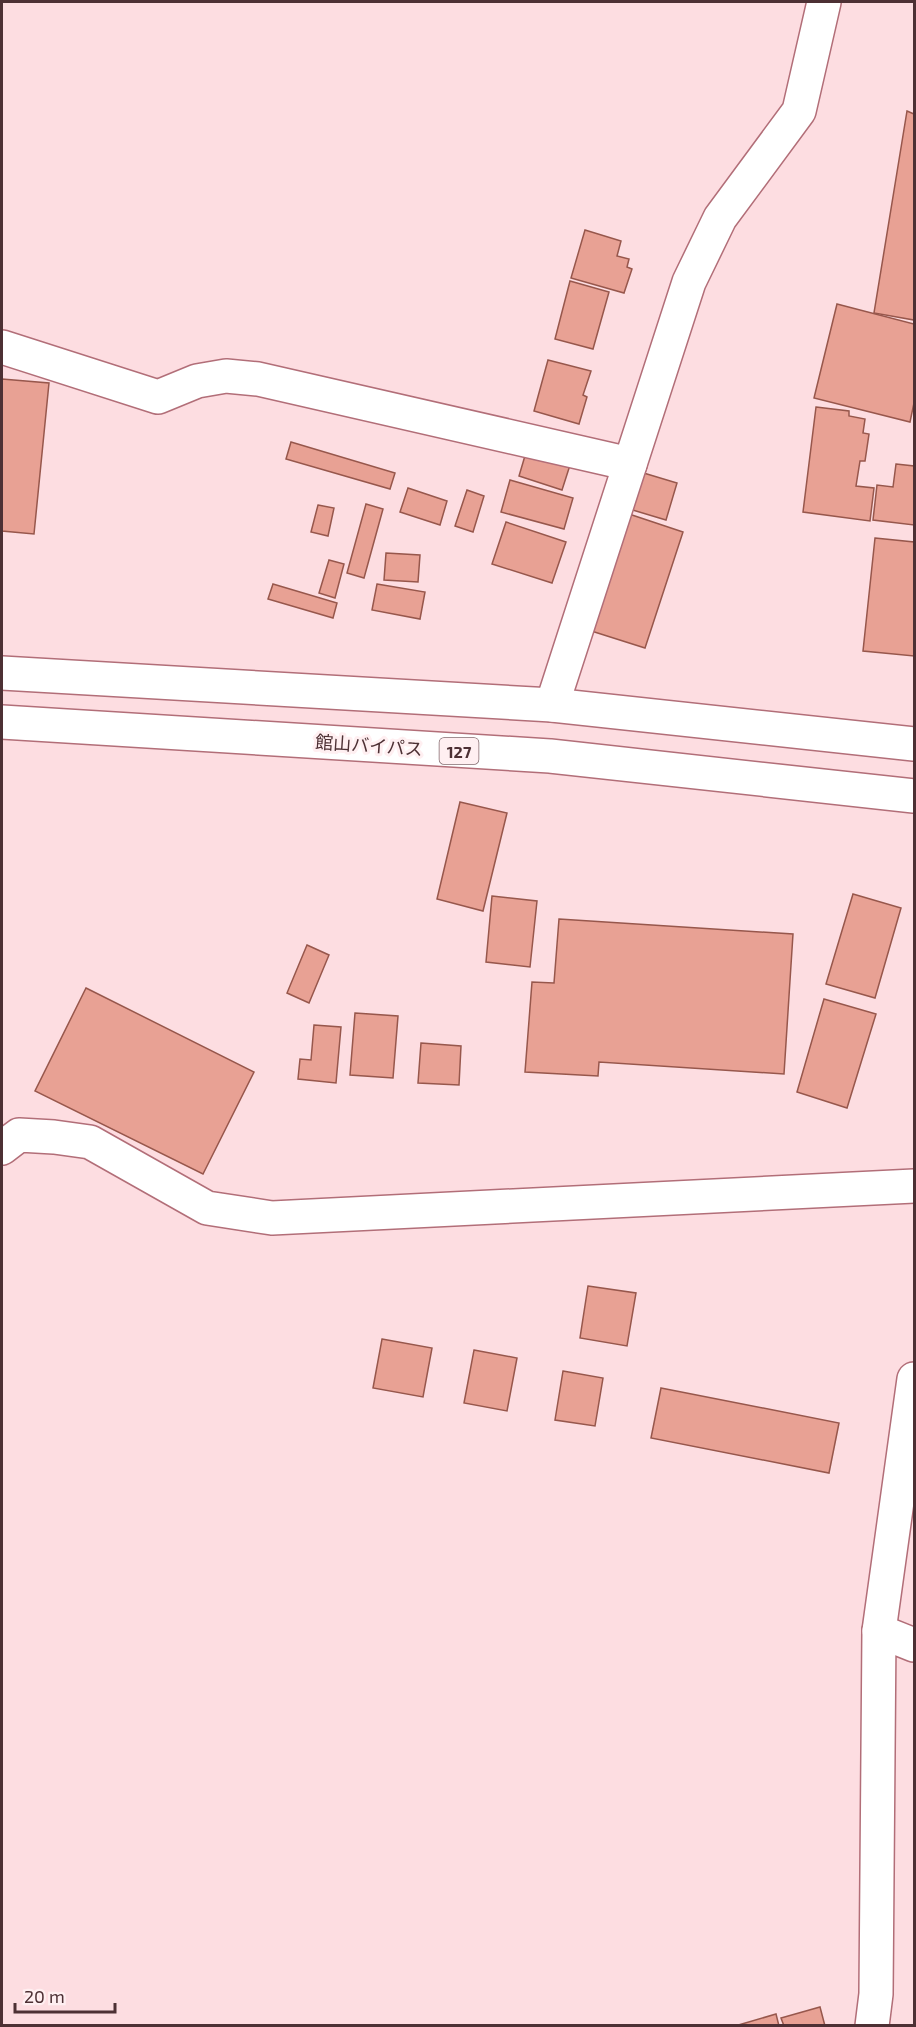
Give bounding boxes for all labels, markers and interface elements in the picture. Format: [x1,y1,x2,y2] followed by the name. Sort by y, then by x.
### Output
[315,730,423,760] street label: 館山バイパス
[440,738,478,764] road number: 127
[15,1976,116,2014] scale bar
[24,1985,65,2007] text: 20 m

